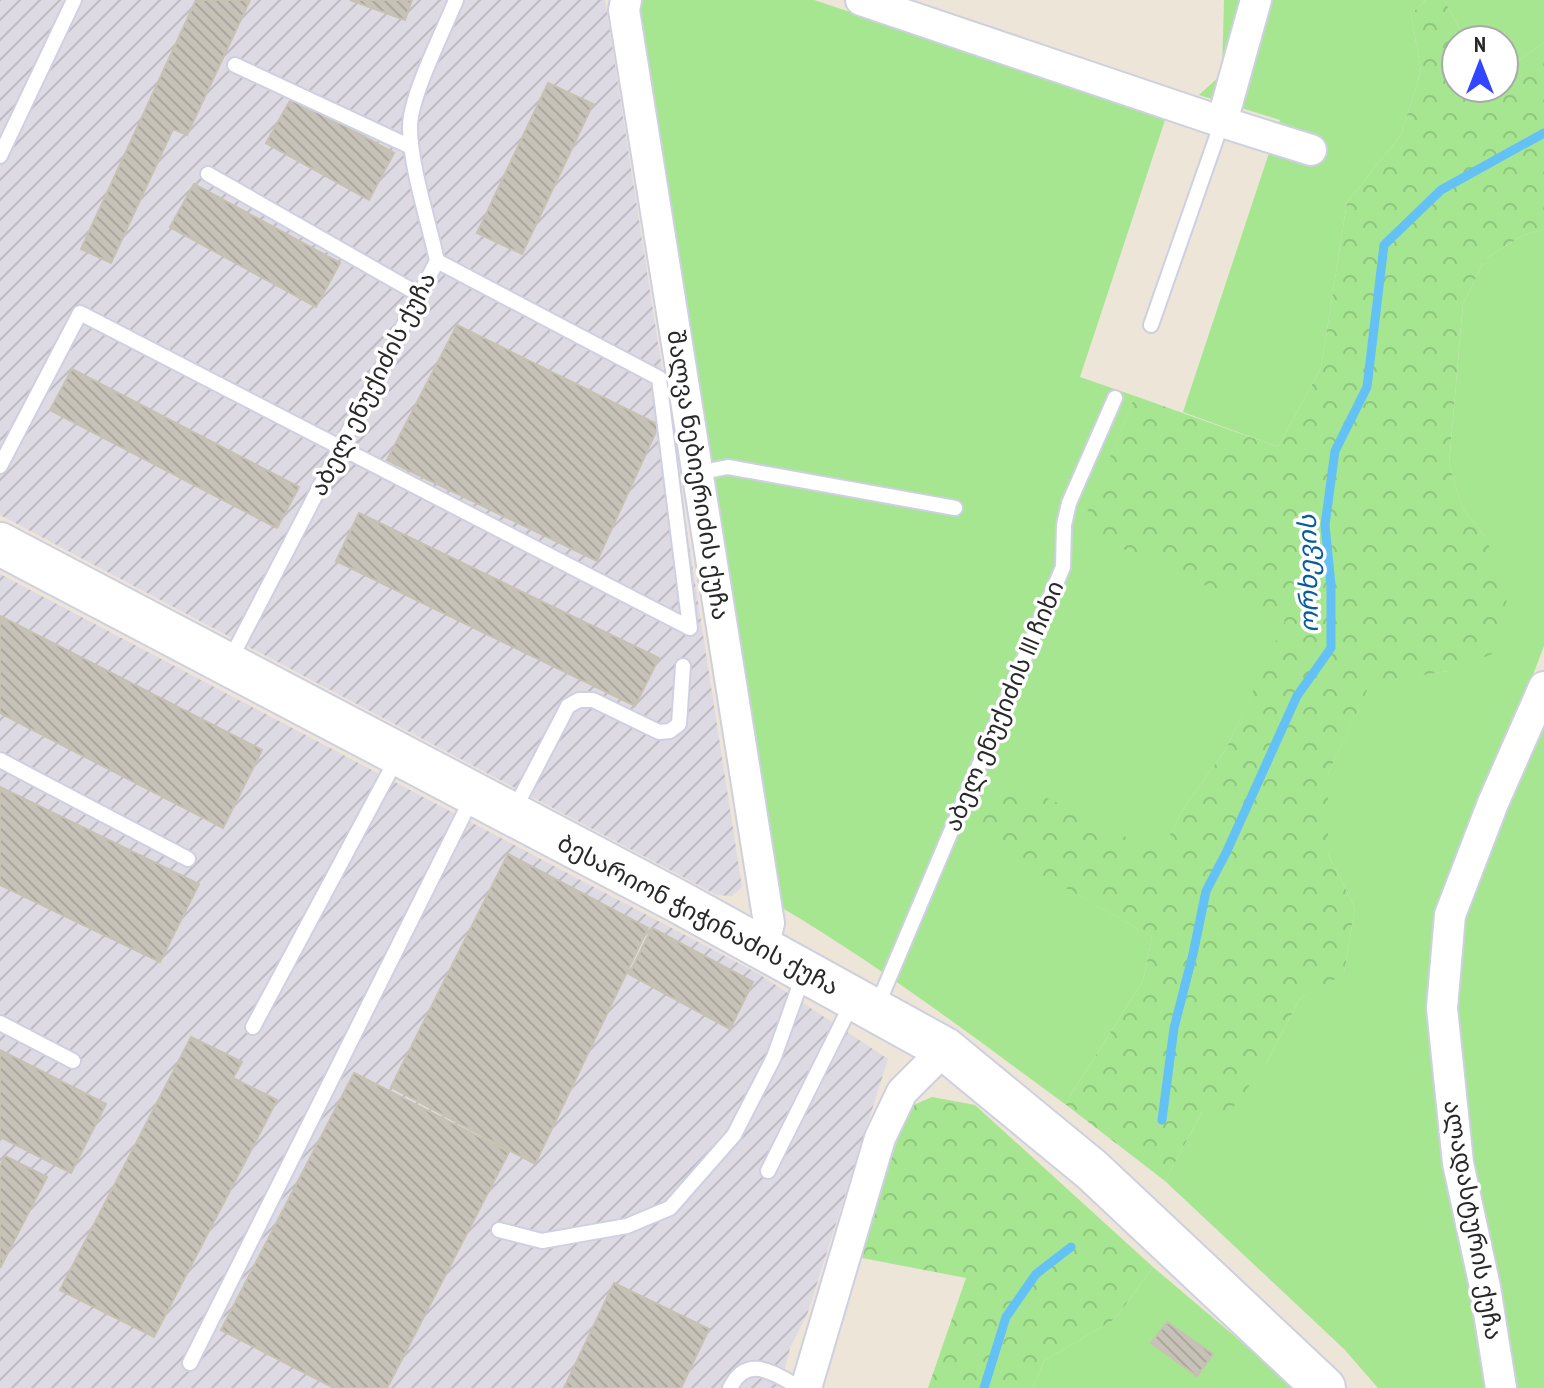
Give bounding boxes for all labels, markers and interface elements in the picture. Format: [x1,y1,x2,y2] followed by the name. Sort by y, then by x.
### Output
[1440,24,1520,104] north arrow
[1474,30,1486,58] text: N
[303,267,443,501] street label: აბელ ენუქიძის ქუჩა
[660,328,737,622] street label: შალვა ნებიერიძის ქუჩა
[1290,513,1325,633] water label: ორხევის
[937,576,1070,836] street label: აბელ ენუქიძის III ჩიხი
[552,827,844,1002] street label: ბესარიონ ჭიჭინაძის ქუჩა
[1437,1098,1510,1342] street label: ალადასტურის ქუჩა

